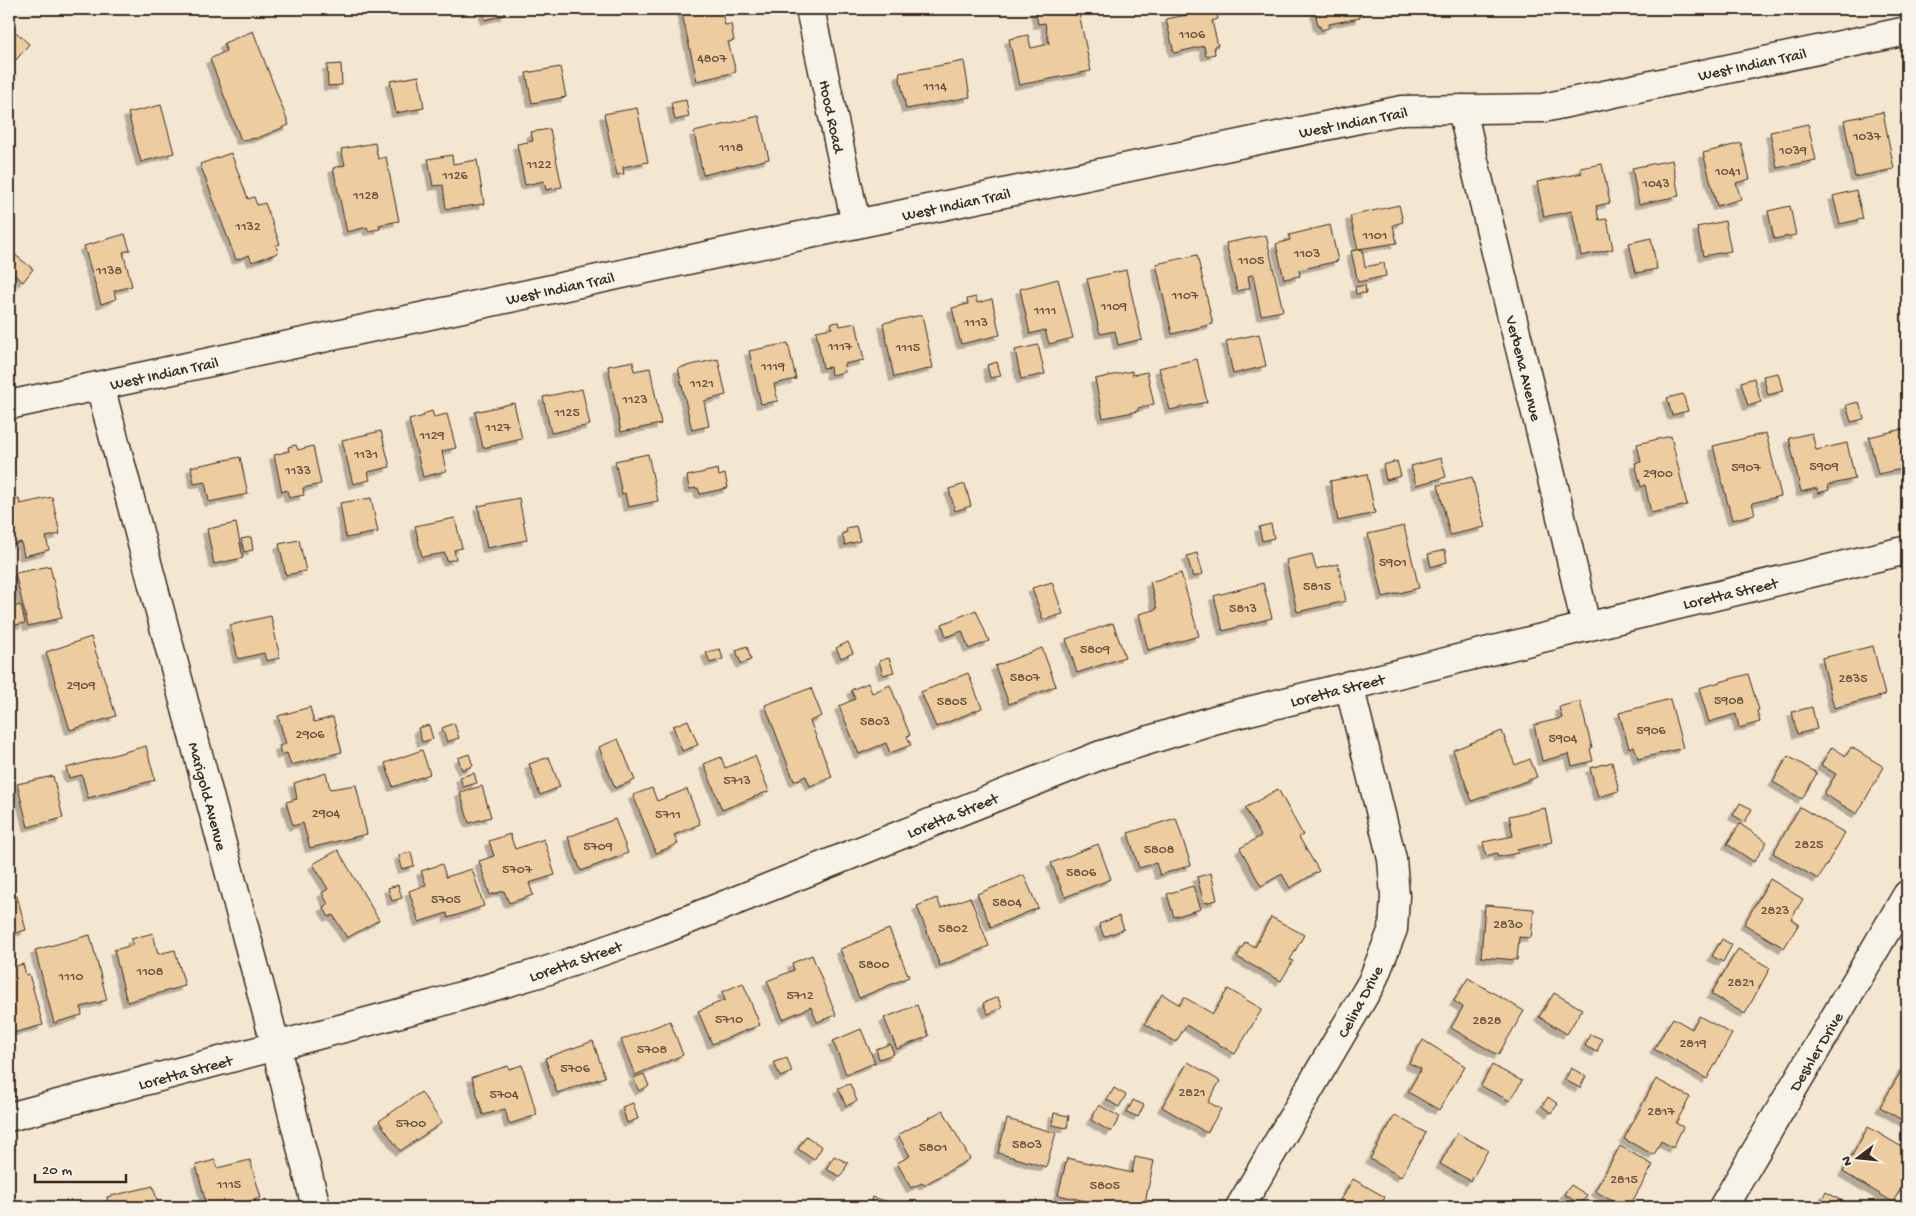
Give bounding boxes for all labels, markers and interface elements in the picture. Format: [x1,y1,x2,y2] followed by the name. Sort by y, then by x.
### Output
[1178,27,1206,44] house number: 1106
[1697,46,1809,87] street label: West Indian Trail
[697,51,727,68] house number: 4807
[813,79,847,156] street label: Hood Road
[922,79,947,96] house number: 1114
[1298,105,1410,144] street label: West Indian Trail
[1852,129,1882,146] house number: 1037
[718,140,744,157] house number: 1118
[1778,143,1807,160] house number: 1039
[525,157,552,174] house number: 1122
[1714,164,1741,181] house number: 1041
[441,168,469,185] house number: 1126
[1641,176,1670,193] house number: 1043
[901,186,1013,227] street label: West Indian Trail
[352,188,379,205] house number: 1128
[234,219,261,236] house number: 1132
[1362,228,1387,245] house number: 1101
[1293,246,1320,263] house number: 1103
[1237,253,1264,270] house number: 1105
[95,263,122,280] house number: 1138
[505,270,617,311] street label: West Indian Trail
[1171,288,1199,305] house number: 1107
[1100,299,1127,316] house number: 1109
[1033,303,1056,320] house number: 1111
[1499,313,1544,424] street label: Verbena Avenue
[963,315,988,332] house number: 1113
[827,339,853,356] house number: 1117
[895,340,920,357] house number: 1115
[109,355,221,396] street label: West Indian Trail
[760,359,785,376] house number: 1119
[689,376,714,393] house number: 1121
[621,392,648,409] house number: 1123
[553,405,580,422] house number: 1125
[484,420,511,437] house number: 1127
[418,428,445,445] house number: 1129
[353,447,378,464] house number: 1131
[1809,459,1839,476] house number: 5909
[1731,460,1762,477] house number: 5907
[284,463,311,480] house number: 1133
[1643,466,1673,483] house number: 2900
[1379,555,1407,572] house number: 5901
[1682,575,1781,616] street label: Loretta Street
[1303,579,1331,596] house number: 5815
[1229,601,1257,618] house number: 5813
[1080,642,1110,659] house number: 5809
[1010,670,1041,687] house number: 5807
[1289,671,1388,713] street label: Loretta Street
[1838,671,1868,688] house number: 2835
[67,678,95,695] house number: 2909
[1714,693,1744,710] house number: 5908
[937,694,967,711] house number: 5805
[860,714,890,731] house number: 5803
[1636,723,1667,740] house number: 5906
[296,727,325,744] house number: 2906
[1549,731,1578,748] house number: 5904
[182,741,229,854] street label: Marigold Avenue
[723,773,751,790] house number: 5713
[905,790,1003,844] street label: Loretta Street
[312,806,341,823] house number: 2904
[655,807,681,824] house number: 5711
[1795,837,1823,854] house number: 2825
[583,839,613,856] house number: 5709
[1144,842,1175,859] house number: 5808
[502,862,533,879] house number: 5707
[1066,865,1097,882] house number: 5806
[431,892,461,909] house number: 5705
[992,895,1022,912] house number: 5804
[1761,903,1789,920] house number: 2823
[1493,917,1523,934] house number: 2830
[938,921,968,938] house number: 5802
[527,938,626,988] street label: Loretta Street
[859,957,890,974] house number: 5800
[1335,963,1389,1042] street label: Celina Drive
[136,964,164,981] house number: 1108
[58,969,83,986] house number: 1110
[1727,975,1755,992] house number: 2821
[786,988,814,1005] house number: 5712
[1786,1009,1850,1097] street label: Deshler Drive
[715,1012,743,1029] house number: 5710
[1472,1013,1502,1030] house number: 2828
[1679,1036,1707,1053] house number: 2819
[637,1042,667,1059] house number: 5708
[137,1052,236,1096] street label: Loretta Street
[560,1061,591,1078] house number: 5706
[1178,1085,1206,1102] house number: 2821
[489,1087,519,1104] house number: 5704
[1647,1104,1675,1121] house number: 2817
[396,1116,426,1133] house number: 5700
[1834,1134,1884,1184] north arrow
[1012,1137,1042,1154] house number: 5803
[919,1140,947,1157] house number: 5801
[35,1151,126,1183] scale bar
[1838,1154,1857,1168] text: N
[42,1162,72,1180] text: 20 m
[1610,1172,1638,1189] house number: 2815
[216,1177,241,1194] house number: 1115
[1090,1178,1120,1195] house number: 5805

